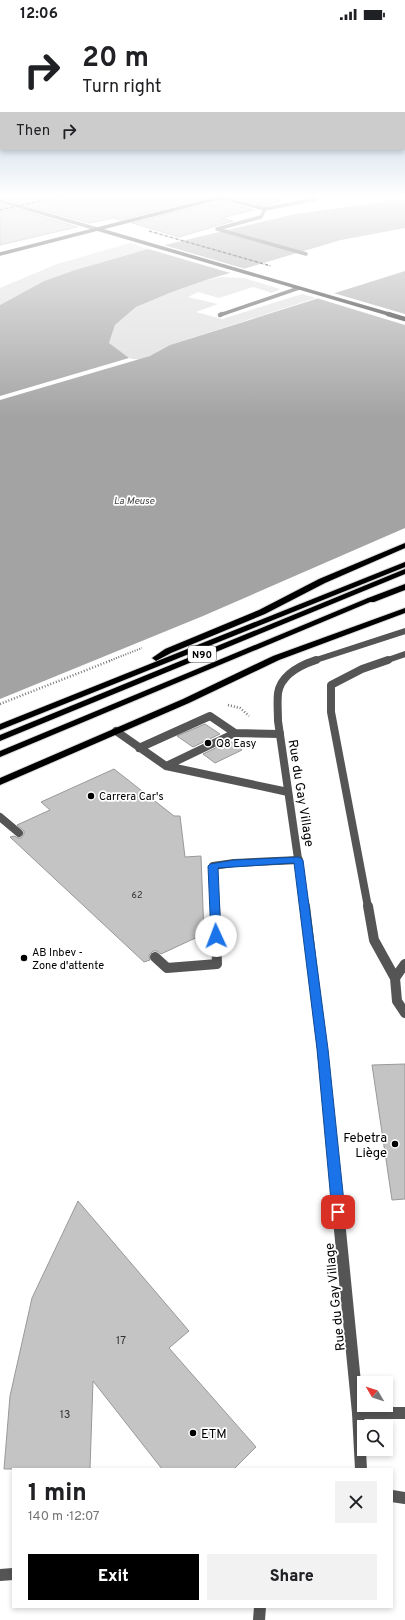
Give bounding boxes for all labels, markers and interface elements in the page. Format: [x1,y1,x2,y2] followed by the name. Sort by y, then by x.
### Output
[20,5,58,24] text: 12:06
[82,41,149,77] text: 20 m
[16,44,68,96] icon: right
[82,76,162,99] text: Turn right
[58,120,80,142] icon: right
[16,122,50,141] text: Then
[114,495,155,508] water label: La Meuse
[188,646,216,662] road number: N90
[216,737,257,751] place label: Q8 Easy
[203,738,213,748] marker: Q8 Easy
[284,738,316,848] street label: Rue du Gay Village
[99,790,164,804] place label: Carrera Car's
[86,791,96,801] marker: Carrera Car's
[132,890,142,901] house number: 62
[195,915,237,957] position arrow
[32,946,104,973] place label: AB Inbev - Zone d'attente
[19,953,29,963] marker: AB Inbev - Zone d'attente
[343,1131,387,1162] place label: Febetra Liège
[390,1139,400,1149] marker: Febetra Liège
[321,1195,355,1229] pin
[327,1201,349,1223] icon: arrive
[322,1242,350,1352] street label: Rue du Gay Village
[116,1334,126,1348] house number: 17
[357,1376,393,1412] north arrow
[357,1376,393,1456] map controls
[60,1408,70,1422] house number: 13
[357,1420,393,1456] button: search
[201,1427,227,1443] place label: ETM
[188,1428,198,1438] marker: ETM
[28,1479,87,1509] text: 1 min
[335,1481,377,1523] button: close
[28,1509,100,1525] text: 140 m · 12:07
[28,1554,199,1600] button: Exit
[207,1554,377,1600] button: Share

